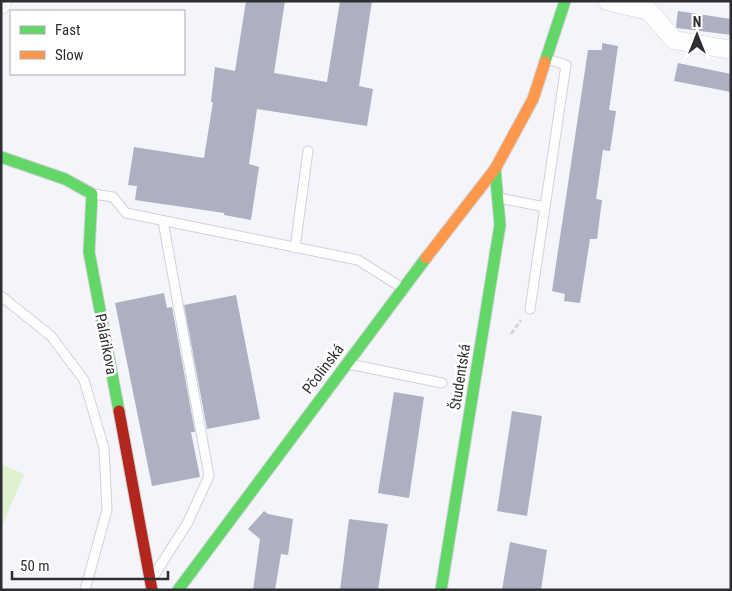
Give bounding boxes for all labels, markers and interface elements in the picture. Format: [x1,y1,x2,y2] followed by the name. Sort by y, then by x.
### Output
[10,10,185,75] legend
[672,10,722,60] north arrow
[693,14,701,30] text: N
[55,21,80,39] text: Fast
[55,46,84,64] text: Slow
[91,312,121,376] street label: Palárikova
[298,341,348,397] street label: Pčolinská
[446,343,474,411] street label: Študentská
[12,548,169,580] scale bar
[20,557,50,575] text: 50 m

